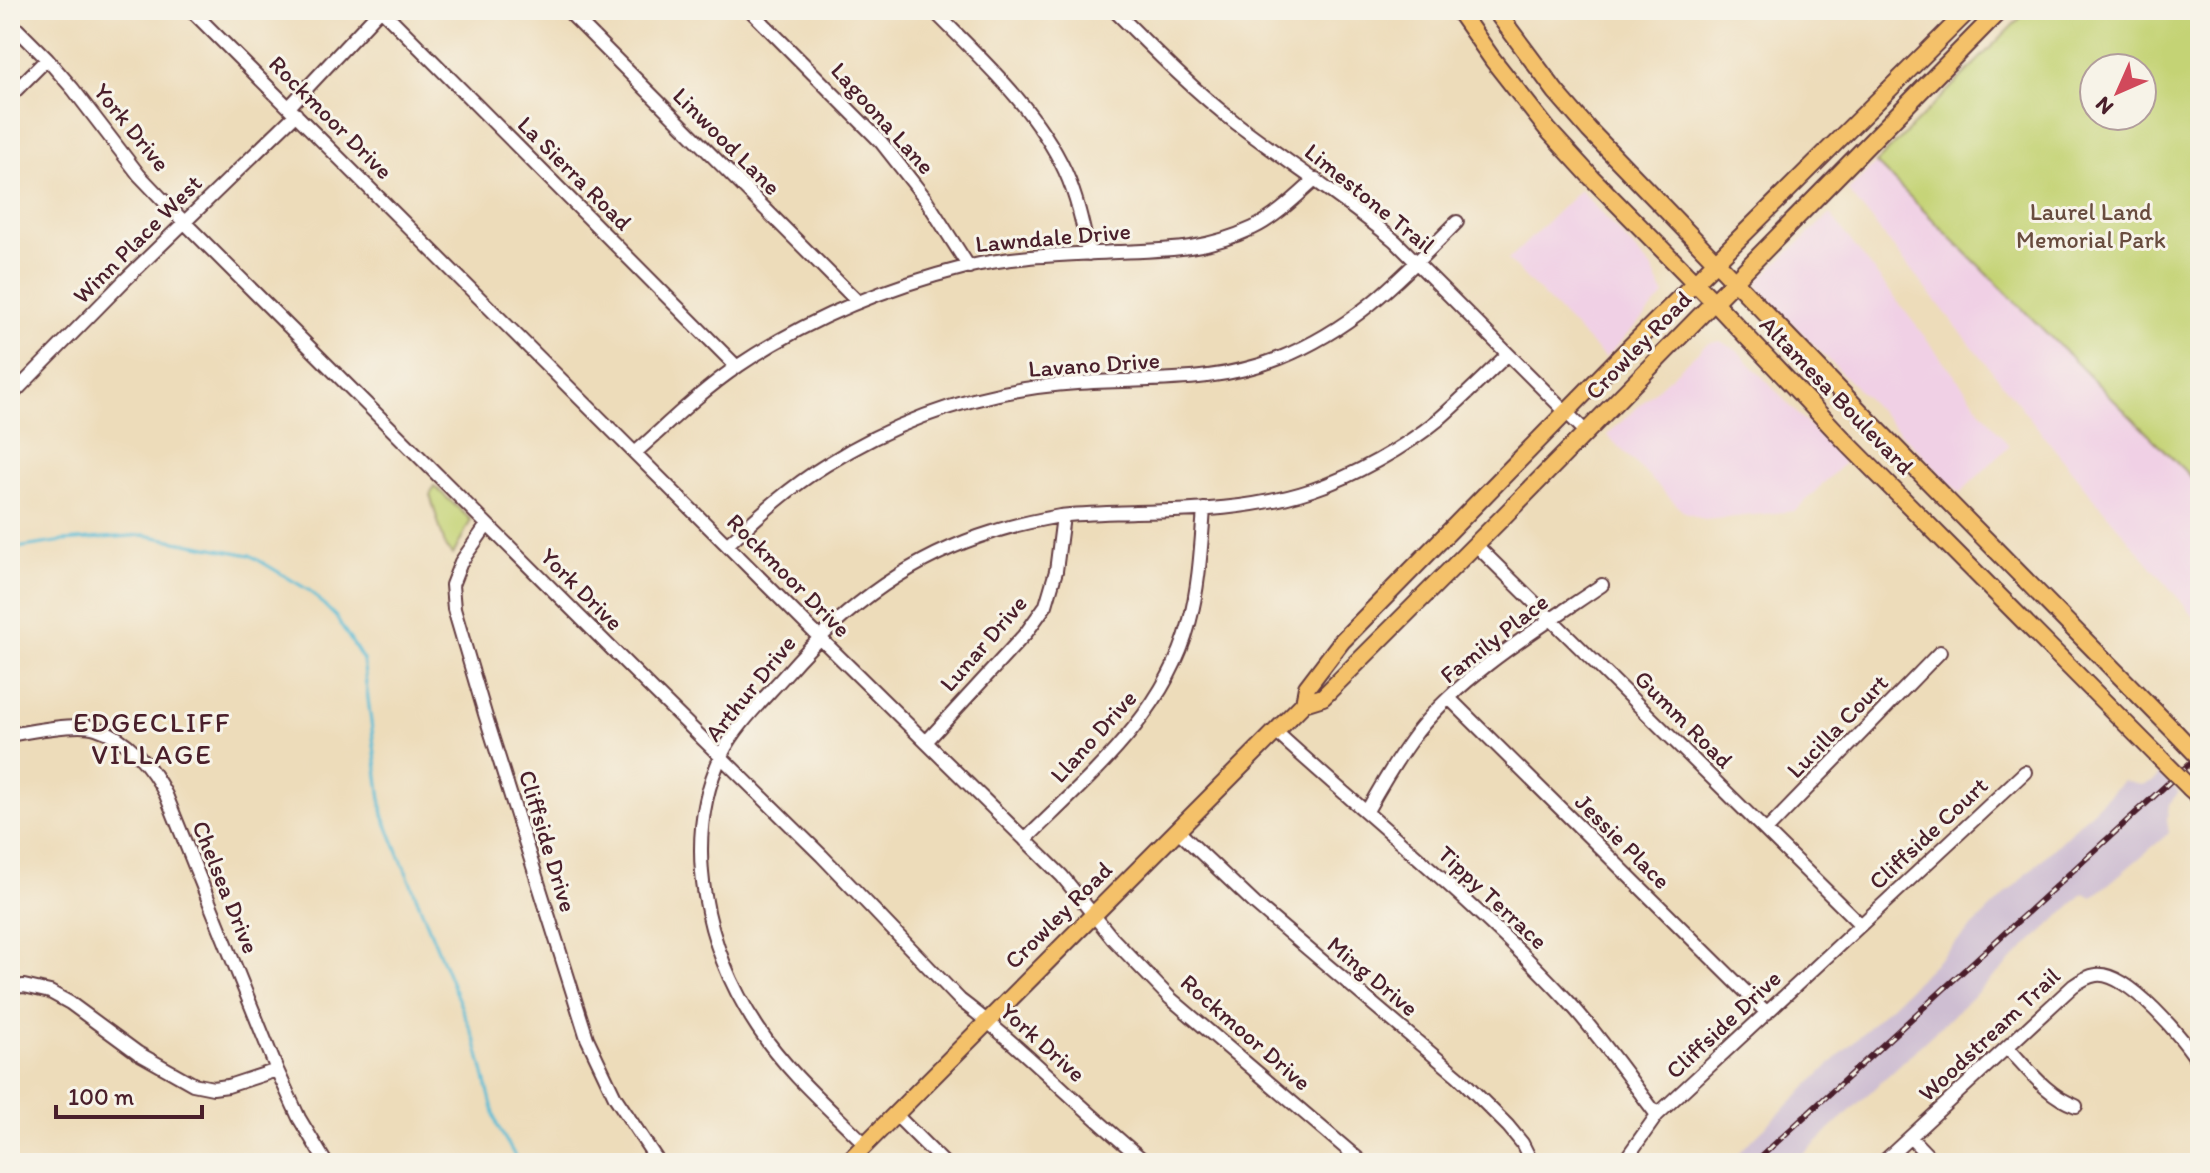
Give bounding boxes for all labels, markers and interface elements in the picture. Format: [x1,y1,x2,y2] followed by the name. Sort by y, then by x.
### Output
[263,49,399,185] street label: Rockmoor Drive
[2078,52,2158,132] north arrow
[825,56,941,180] street label: Lagoona Lane
[88,77,176,177] street label: York Drive
[667,81,787,201] street label: Linwood Lane
[2089,91,2119,121] text: N
[512,110,638,236] street label: La Sierra Road
[1299,137,1441,260] street label: Limestone Trail
[66,168,208,310] street label: Winn Place West
[2016,197,2166,254] park label: Laurel Land Memorial Park
[974,216,1132,258] street label: Lawndale Drive
[1579,284,1697,406] street label: Crowley Road
[1754,310,1920,480] street label: Altamesa Boulevard
[1027,345,1161,383] street label: Lavano Drive
[721,507,857,643] street label: Rockmoor Drive
[535,542,629,636] street label: York Drive
[1434,587,1554,689] street label: Family Place
[933,589,1033,697] street label: Lunar Drive
[698,629,802,747] street label: Arthur Drive
[1629,664,1739,774] street label: Gumm Road
[1780,668,1894,784] street label: Lucilla Court
[1044,683,1142,789] street label: Llano Drive
[73,705,231,771] district label: EDGECLIFF VILLAGE
[513,767,583,915] street label: Cliffside Drive
[1863,771,1993,895] street label: Cliffside Court
[1569,787,1677,895] street label: Jessie Place
[186,816,266,958] street label: Chelsea Drive
[1432,839,1554,955] street label: Tippy Terrace
[998,855,1118,975] street label: Crowley Road
[1322,930,1424,1022] street label: Ming Drive
[1912,961,2066,1107] street label: Woodstream Trail
[1659,963,1787,1085] street label: Cliffside Drive
[1175,968,1317,1096] street label: Rockmoor Drive
[994,996,1092,1088] street label: York Drive
[56,1069,202,1119] scale bar
[68,1082,134,1111] text: 100 m

